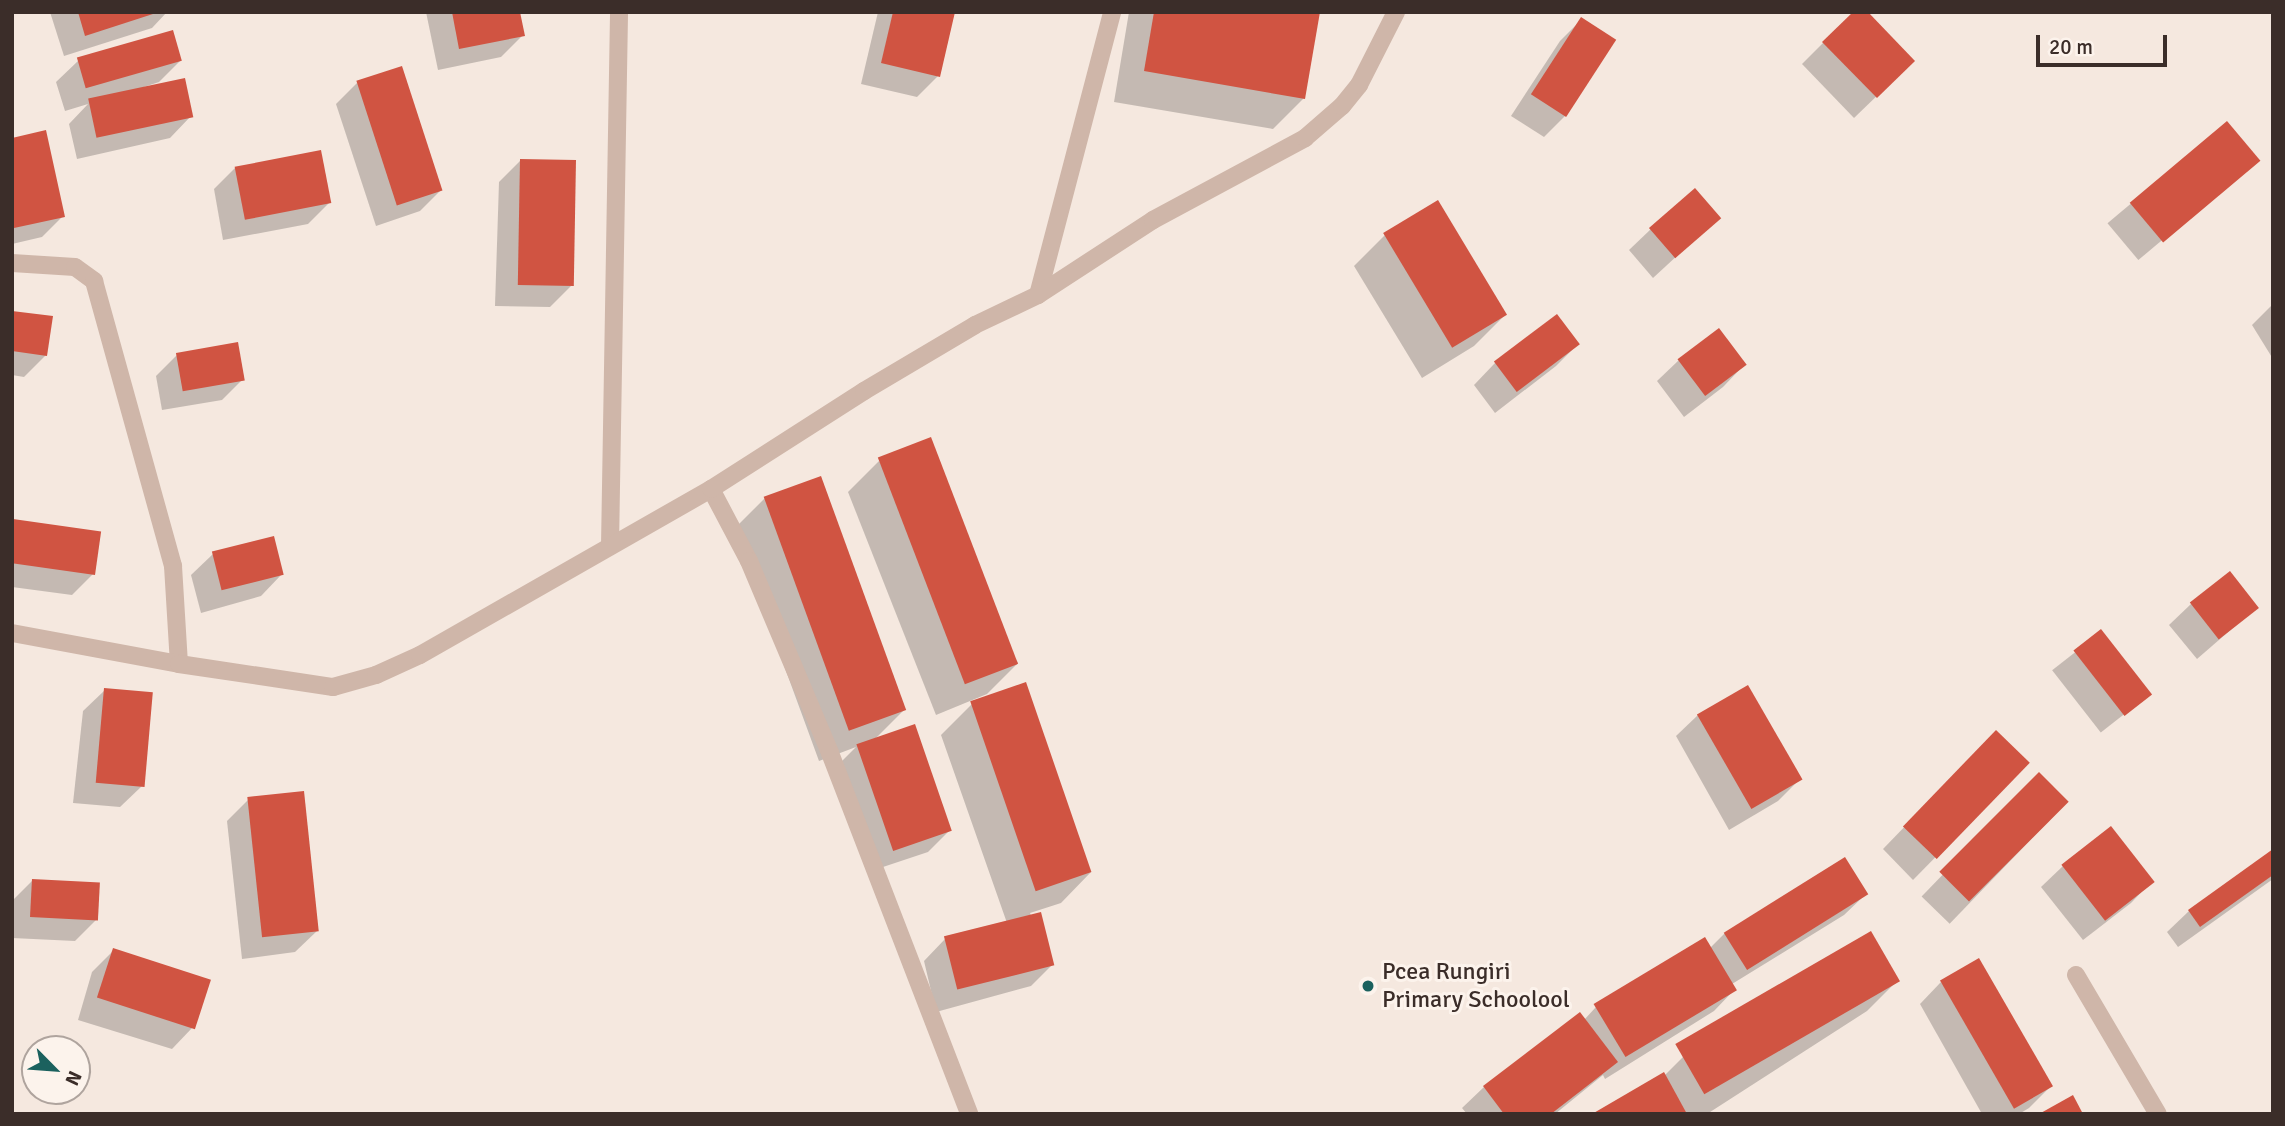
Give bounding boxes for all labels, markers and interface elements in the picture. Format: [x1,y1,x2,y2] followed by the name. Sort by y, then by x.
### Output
[2040,21,2171,65] scale bar
[2049,34,2093,60] text: 20 m
[1382,958,1570,1014] place label: Pcea Rungiri Primary Schoolool
[1360,978,1376,994] marker: Pcea Rungiri Primary Schoolool
[21,1035,91,1105] north arrow
[60,1067,87,1089] text: N

